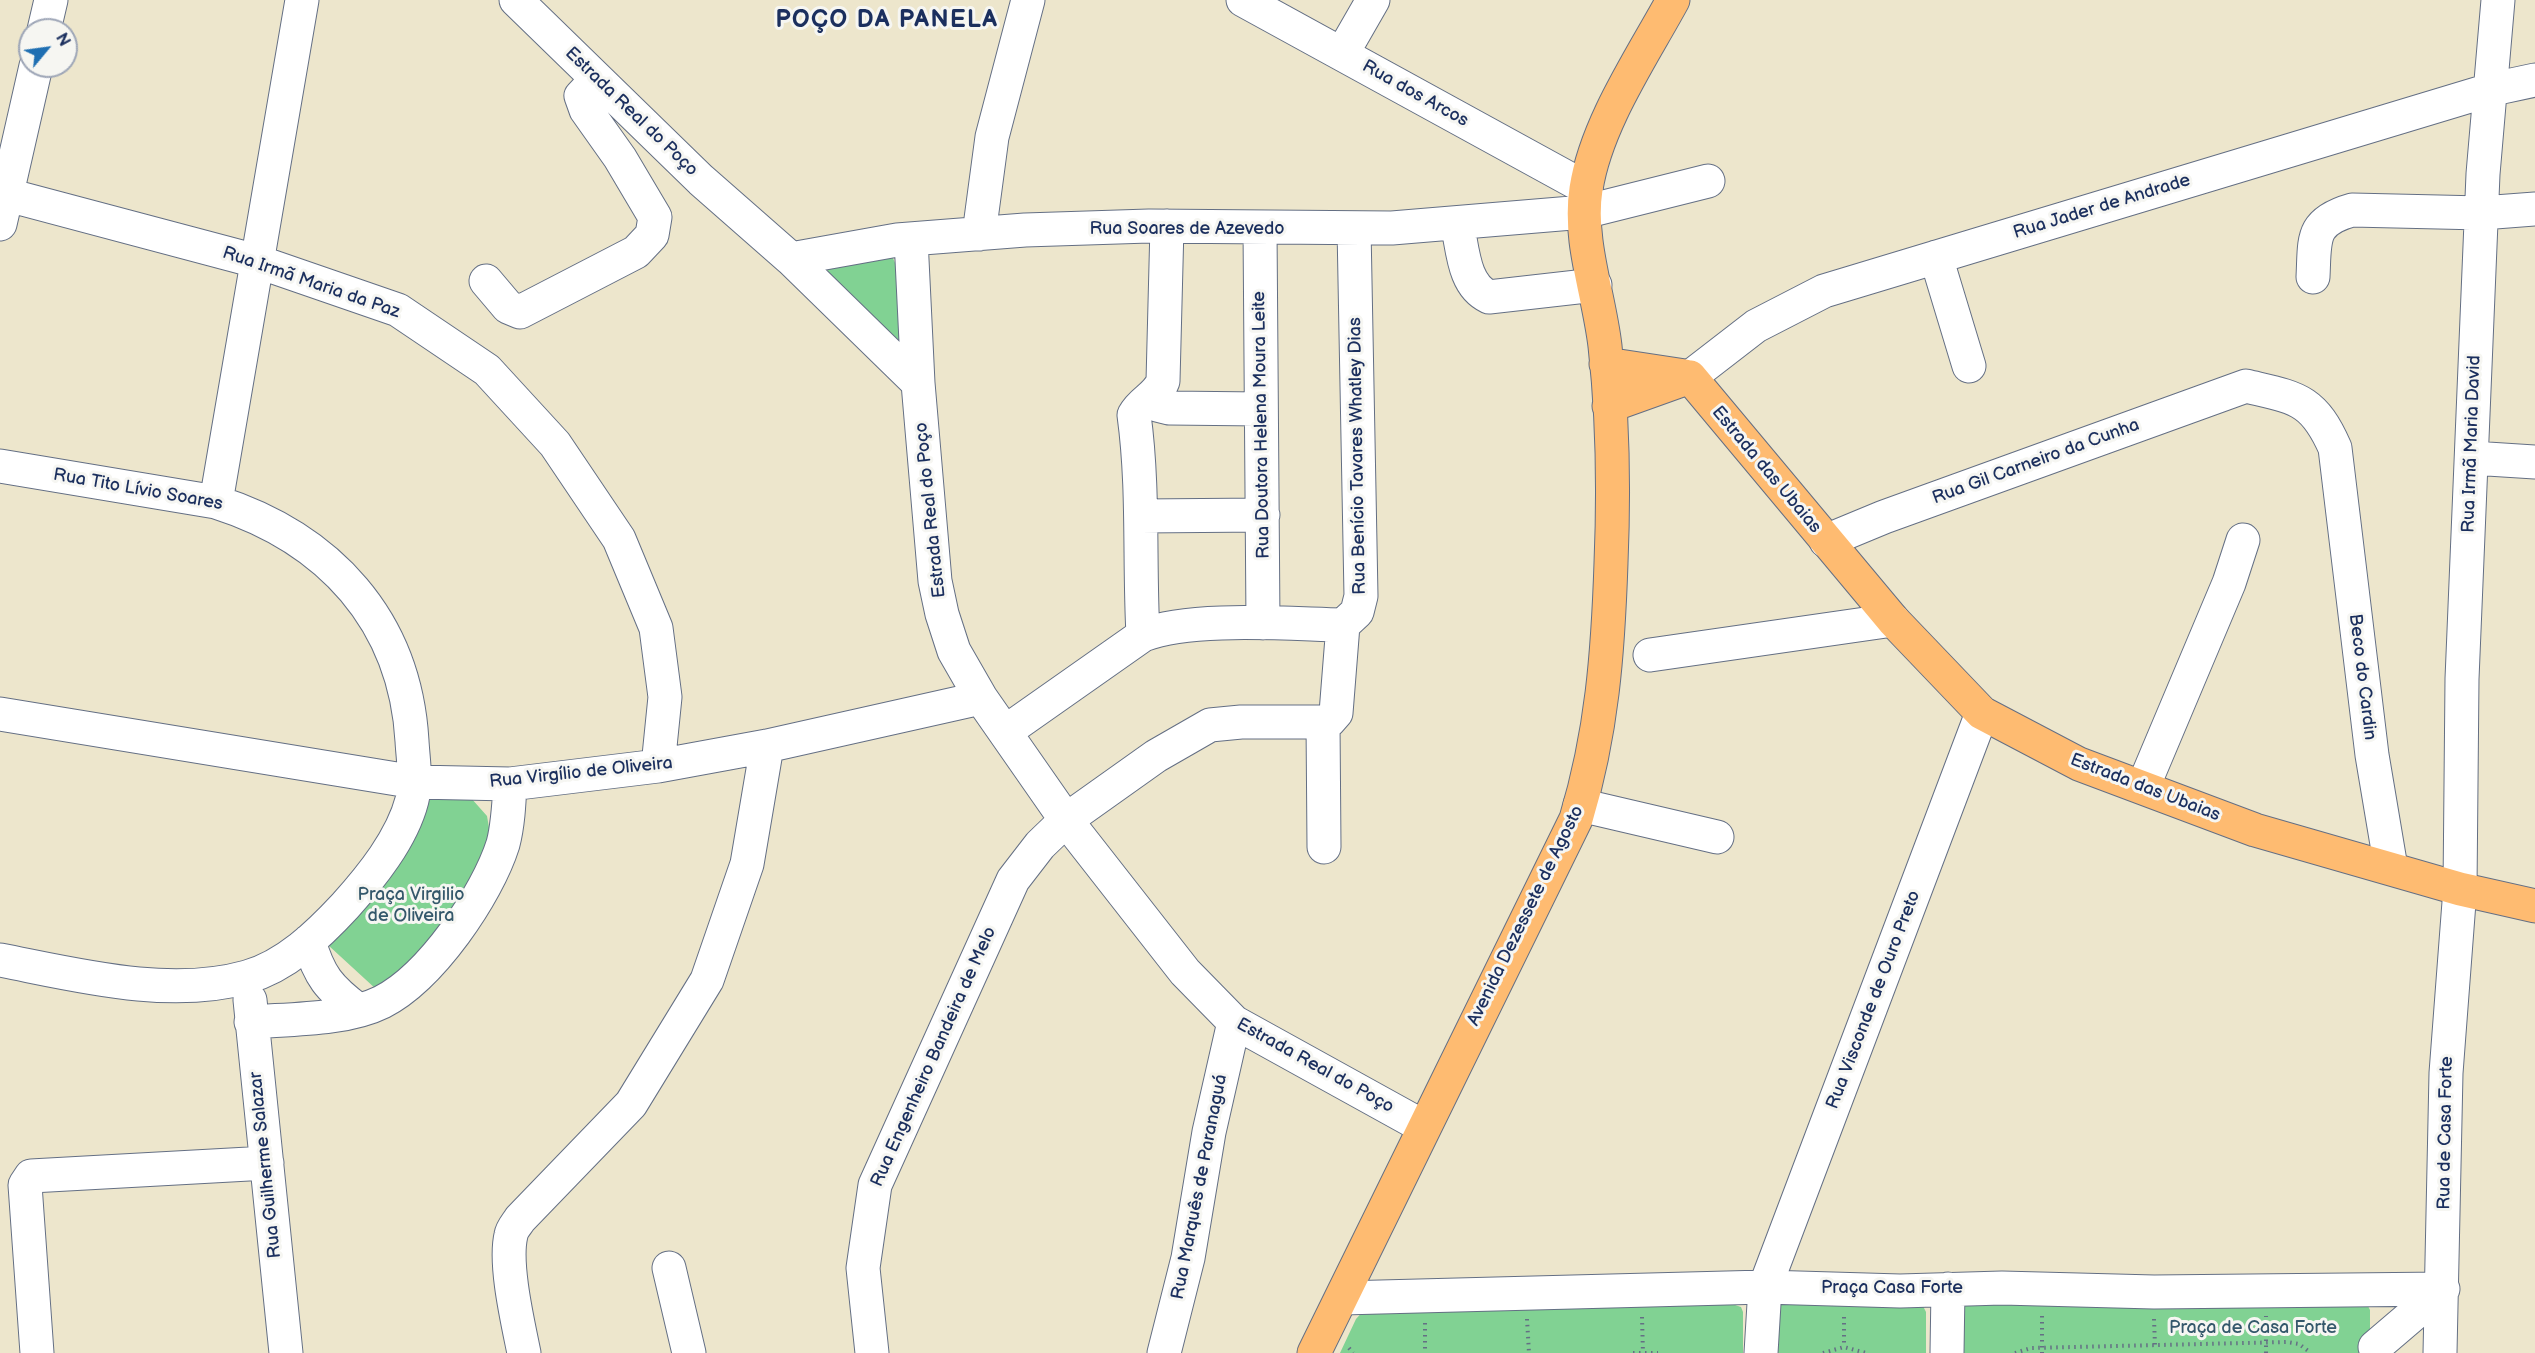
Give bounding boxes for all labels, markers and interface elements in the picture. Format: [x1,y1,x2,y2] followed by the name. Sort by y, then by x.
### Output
[776,7,998,35] district label: POÇO DA PANELA
[18,18,78,78] north arrow
[51,30,74,50] text: N
[560,43,702,181] street label: Estrada Real do Poço
[1358,56,1472,132] street label: Rua dos Arcos
[2011,170,2193,244] street label: Rua Jader de Andrade
[1089,218,1285,240] street label: Rua Soares de Azevedo
[219,242,403,324] street label: Rua Irmã Maria da Paz
[1249,291,1275,559] street label: Rua Doutora Helena Moura Leite
[1345,317,1371,595] street label: Rua Benício Tavares Whatley Dias
[2458,355,2486,533] street label: Rua Irmã Maria David
[1707,402,1825,538] street label: Estrada das Ubaias
[1930,414,2142,510] street label: Rua Gil Carneiro da Cunha
[911,421,951,599] street label: Estrada Real do Poço
[52,464,224,516] street label: Rua Tito Lívio Soares
[2344,613,2380,741] street label: Beco do Cardin
[2067,749,2223,827] street label: Estrada das Ubaias
[488,753,674,793] street label: Rua Virgílio de Oliveira
[1463,802,1589,1030] street label: Avenida Dezessete de Agosto
[358,884,464,926] park label: Praça Virgilio de Oliveira
[1822,888,1926,1112] street label: Rua Visconde de Ouro Preto
[867,924,1001,1190] street label: Rua Engenheiro Bandeira de Melo
[1233,1014,1397,1118] street label: Estrada Real do Poço
[2434,1056,2458,1210] street label: Rua de Casa Forte
[245,1071,287,1259] street label: Rua Guilherme Salazar
[1168,1073,1232,1301] street label: Rua Marquês de Paranaguá
[1821,1277,1963,1299] street label: Praça Casa Forte
[2169,1317,2337,1339] park label: Praça de Casa Forte

